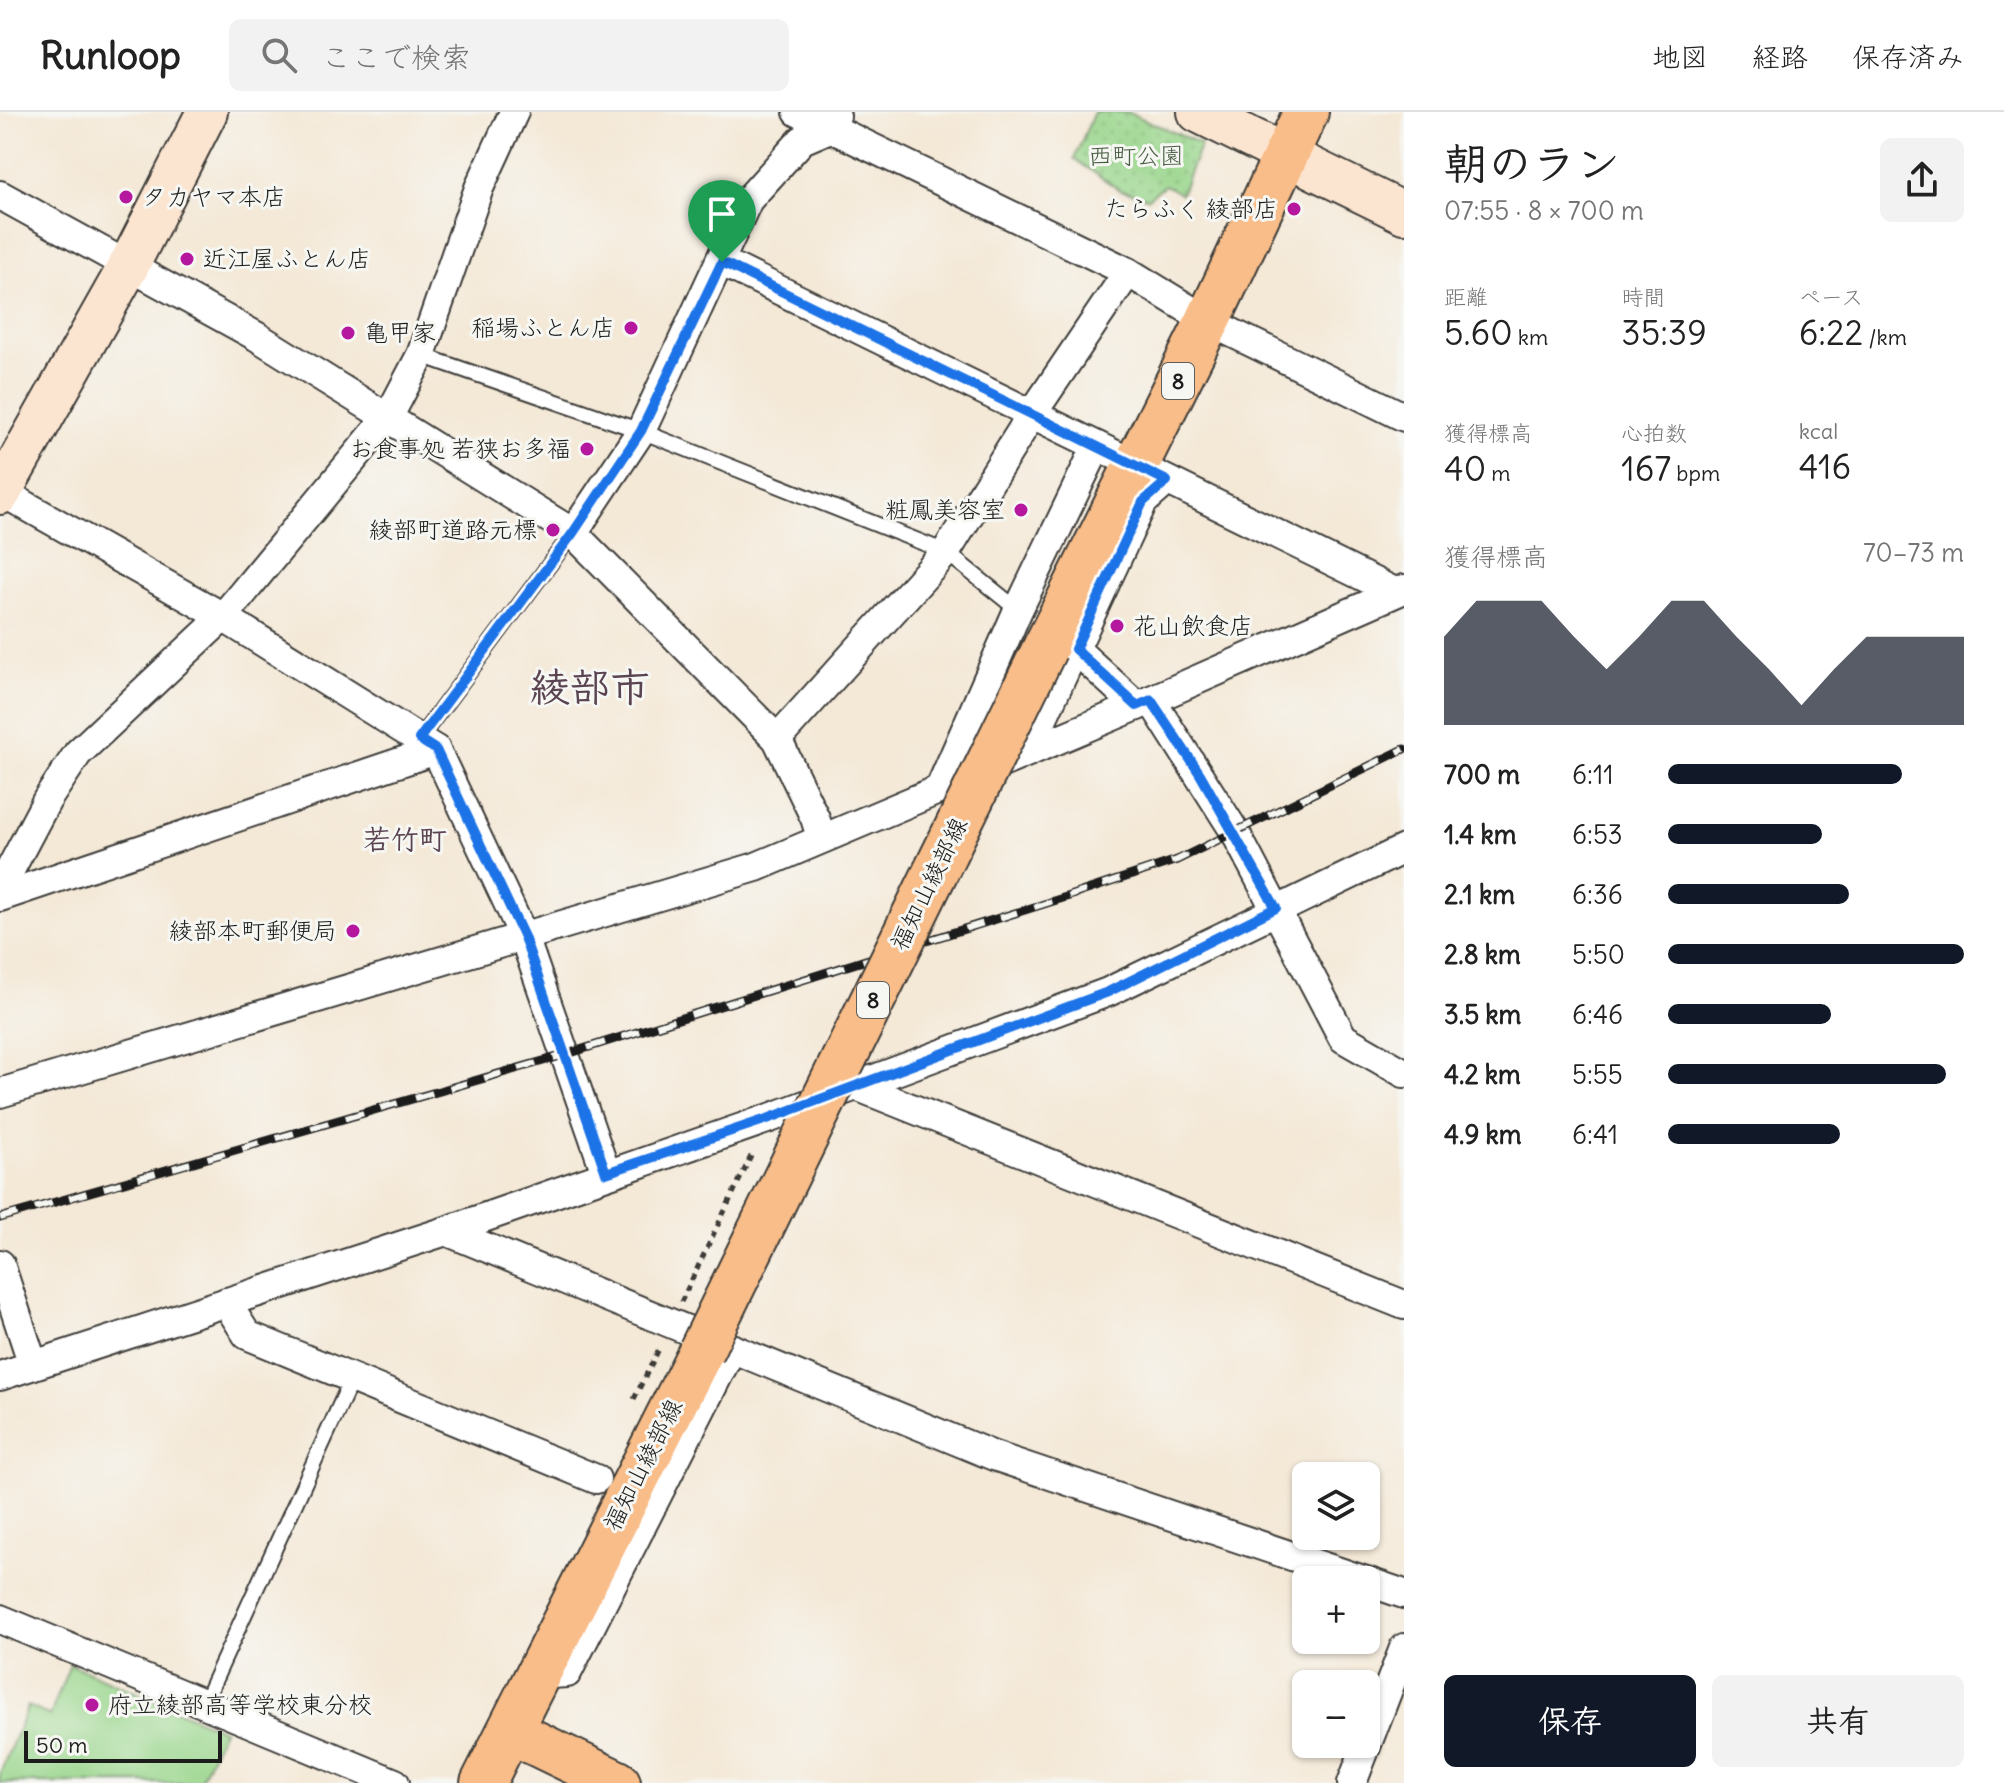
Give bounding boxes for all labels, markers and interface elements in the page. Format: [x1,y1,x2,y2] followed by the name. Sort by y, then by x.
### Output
[229,19,789,91] search box
[40,32,181,79] text: Runloop
[257,33,301,77] icon: search
[321,38,471,76] text: ここで検索
[1652,39,1708,75] text: 地図
[1752,39,1808,75] text: 経路
[1852,39,1964,75] text: 保存済み
[1444,136,1620,191] text: 朝のラン
[1880,138,1964,222] button: share
[1088,140,1184,170] park label: 西町公園
[688,180,756,262] pin
[142,181,286,211] place label: タカヤマ本店
[117,188,135,206] marker: タカヤマ本店
[700,192,744,236] icon: arrive
[1104,193,1278,223] place label: たらふく 綾部店
[1444,194,1644,227] text: 07:55 · 8 × 700 m
[1285,200,1303,218] marker: たらふく 綾部店
[203,243,371,273] place label: 近江屋ふとん店
[178,250,196,268] marker: 近江屋ふとん店
[1444,283,1488,311] text: 距離
[1621,283,1665,311] text: 時間
[1799,283,1863,311] text: ペース
[1444,311,1513,354] text: 5.60
[1621,311,1707,354] text: 35:39
[1799,311,1863,354] text: 6:22
[471,312,615,342] place label: 稲場ふとん店
[364,317,436,347] place label: 亀甲家
[622,319,640,337] marker: 稲場ふとん店
[1513,323,1548,351] text: km
[1863,323,1907,351] text: /km
[339,324,357,342] marker: 亀甲家
[1162,363,1194,399] road number: 8
[1799,417,1838,445] text: kcal
[1444,419,1532,447] text: 獲得標高
[1621,419,1687,447] text: 心拍数
[349,433,571,463] place label: お食事処 若狭お多福
[578,440,596,458] marker: お食事処 若狭お多福
[1799,445,1851,488] text: 416
[1444,447,1486,490] text: 40
[1621,447,1671,490] text: 167
[1486,459,1511,487] text: m
[1671,459,1720,487] text: bpm
[885,494,1005,524] place label: 粧鳳美容室
[1012,501,1030,519] marker: 粧鳳美容室
[369,514,537,544] place label: 綾部町道路元標
[544,521,562,539] marker: 綾部町道路元標
[1863,536,1964,569] text: 70–73 m
[1444,540,1548,573] text: 獲得標高
[1133,610,1253,640] place label: 花山飲食店
[1108,617,1126,635] marker: 花山飲食店
[530,662,650,712] district label: 綾部市
[1444,758,1520,791] text: 700 m
[1572,758,1614,791] text: 6:11
[883,812,973,955] street label: 福知山綾部線
[1444,818,1517,851] text: 1.4 km
[1572,818,1623,851] text: 6:53
[363,821,447,857] district label: 若竹町
[1444,878,1515,911] text: 2.1 km
[1572,878,1623,911] text: 6:36
[169,915,337,945] place label: 綾部本町郵便局
[344,922,362,940] marker: 綾部本町郵便局
[1444,938,1521,971] text: 2.8 km
[1572,938,1625,971] text: 5:50
[857,982,889,1018] road number: 8
[1444,998,1521,1031] text: 3.5 km
[1572,998,1623,1031] text: 6:46
[1444,1058,1521,1091] text: 4.2 km
[1572,1058,1623,1091] text: 5:55
[1444,1118,1522,1151] text: 4.9 km
[1572,1118,1618,1151] text: 6:41
[596,1394,688,1536] street label: 福知山綾部線
[1292,1462,1380,1758] map controls
[1292,1462,1380,1550] button: layers
[1292,1566,1380,1654] button: +
[1292,1670,1380,1758] button: −
[1444,1675,1696,1767] button: 保存
[1712,1675,1964,1767] button: 共有
[108,1689,372,1719] place label: 府立綾部高等学校東分校
[83,1696,101,1714] marker: 府立綾部高等学校東分校
[24,1727,222,1763] scale bar
[36,1731,88,1759] text: 50 m

